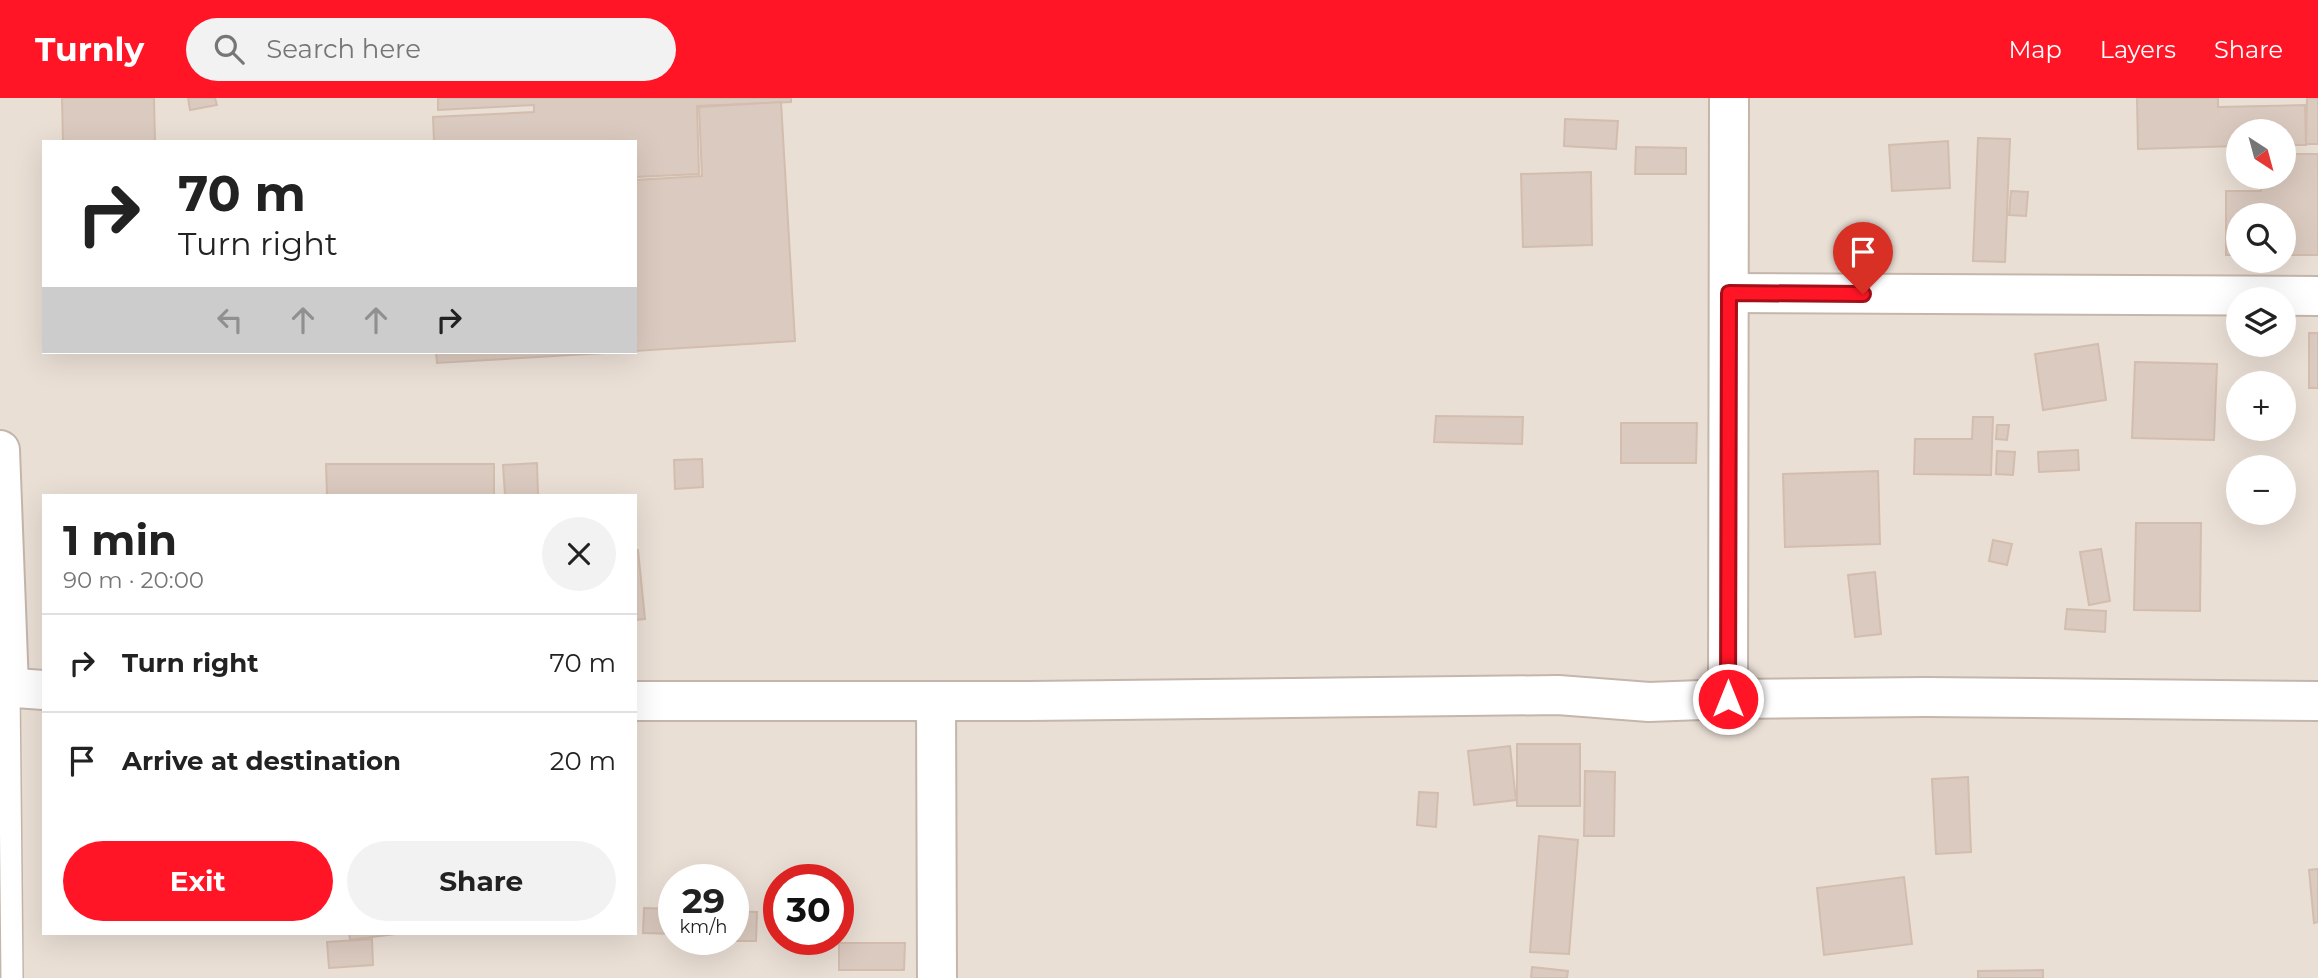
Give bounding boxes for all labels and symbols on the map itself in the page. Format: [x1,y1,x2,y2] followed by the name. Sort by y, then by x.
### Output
[2226,119,2296,189] north arrow
[1833,222,1893,294] pin
[1691,662,1765,736] position arrow
[763,864,854,955] speed limit sign: 30

